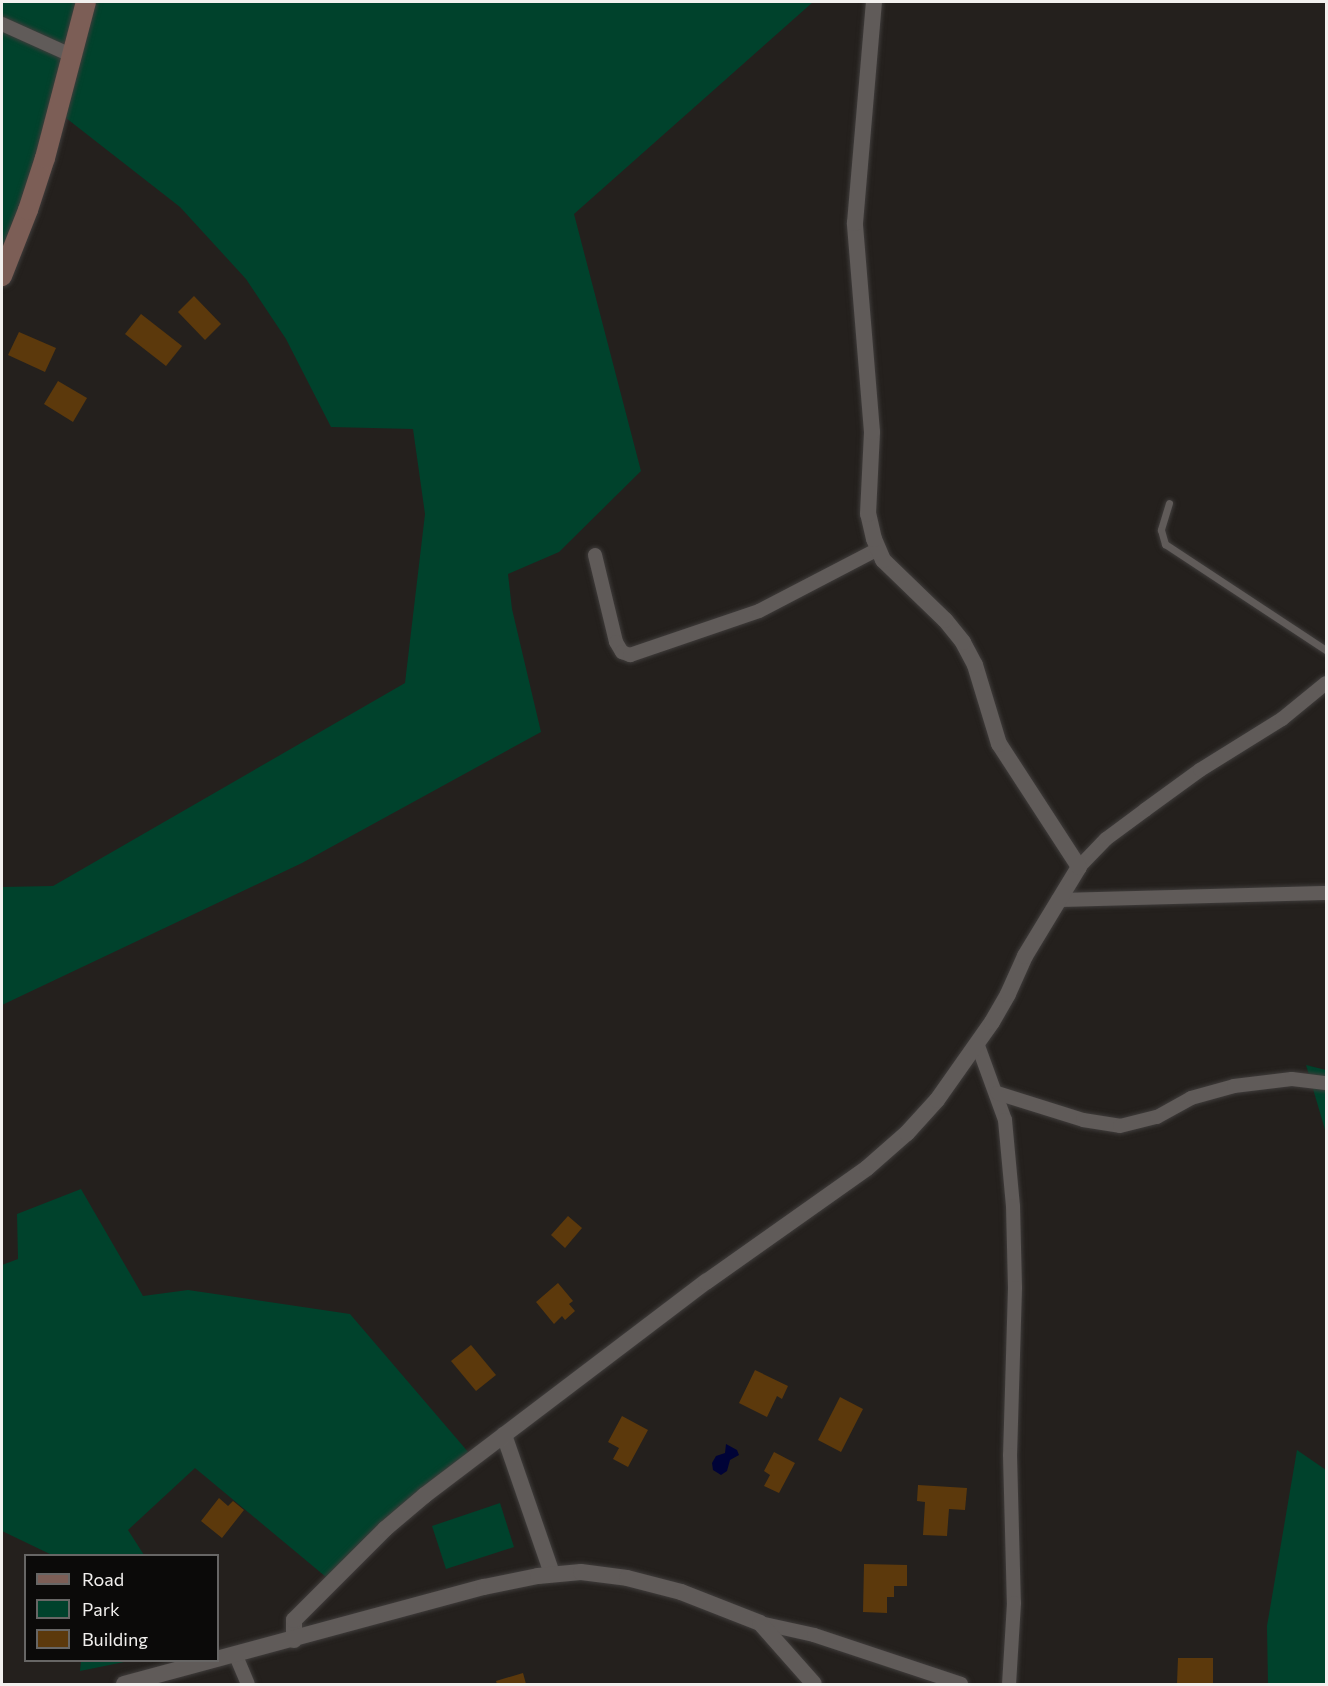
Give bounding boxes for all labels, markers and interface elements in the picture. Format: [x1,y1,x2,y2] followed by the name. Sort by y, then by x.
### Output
[24,1554,219,1662] legend
[82,1568,124,1590] text: Road
[82,1598,120,1620] text: Park
[82,1628,148,1650] text: Building

